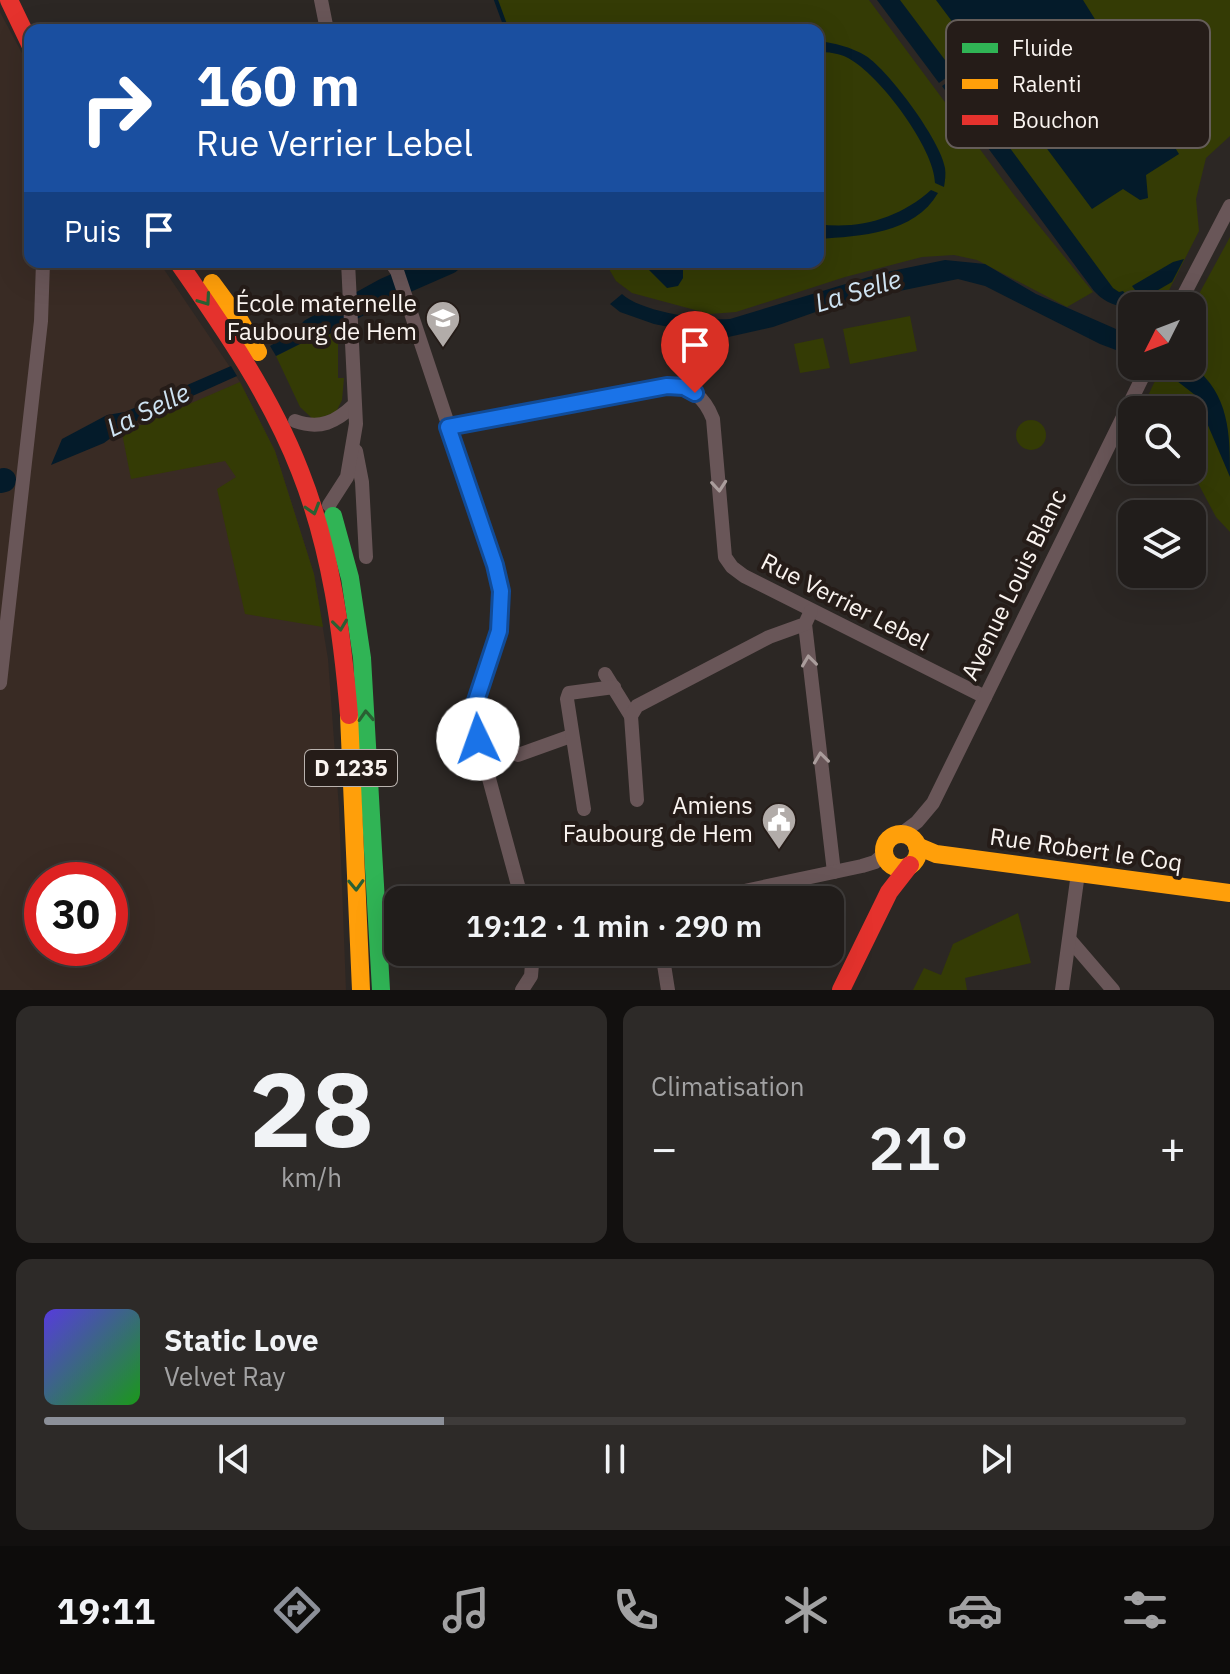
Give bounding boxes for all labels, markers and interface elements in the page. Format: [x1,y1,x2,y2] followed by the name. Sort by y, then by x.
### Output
[946,20,1210,148] legend
[1012,33,1073,62] text: Fluide
[196,49,360,121] text: 160 m
[64,56,168,160] icon: right
[1012,69,1081,98] text: Ralenti
[1012,105,1100,134] text: Bouchon
[196,119,473,166] text: Rue Verrier Lebel
[137,208,181,252] icon: arrive
[64,211,121,250] text: Puis
[810,261,905,319] water label: La Selle
[227,287,417,347] place label: École maternelle Faubourg de Hem
[195,292,210,306] one-way arrow
[1118,292,1206,380] north arrow
[1118,292,1206,588] map controls
[424,299,462,349] school or university icon: École maternelle Faubourg de Hem
[661,311,729,393] pin
[673,323,717,367] icon: arrive
[100,374,195,444] water label: La Selle
[1118,396,1206,484] button: search
[710,480,727,493] one-way arrow
[953,484,1073,685] street label: Avenue Louis Blanc
[1118,500,1206,588] button: layers
[304,501,320,515] one-way arrow
[756,545,935,657] street label: Rue Verrier Lebel
[331,618,348,632] one-way arrow
[801,654,818,667] one-way arrow
[436,697,520,781] position arrow
[358,709,375,722] one-way arrow
[305,750,397,786] road number: D 1235
[812,751,829,764] one-way arrow
[563,789,753,849] place label: Amiens Faubourg de Hem
[760,801,798,851] public building icon: Amiens Faubourg de Hem
[988,820,1184,878] street label: Rue Robert le Coq
[24,862,128,966] speed limit sign: 30
[348,879,365,892] one-way arrow
[466,906,762,945] text: 19:12 · 1 min · 290 m
[249,1040,374,1176] text: 28
[651,1069,804,1103] text: Climatisation
[868,1108,969,1187] text: 21°
[651,1119,677,1176] text: −
[1160,1119,1186,1176] text: +
[281,1160,342,1194] text: km/h
[164,1320,319,1359] text: Static Love
[164,1359,285,1393] text: Velvet Ray
[212,1437,256,1481] icon: previous
[593,1437,637,1481] icon: pause
[974,1437,1018,1481] icon: next
[269,1582,325,1638] icon: directions
[438,1582,494,1638] icon: music
[608,1582,664,1638] icon: phone
[778,1582,834,1638] icon: climate
[947,1582,1003,1638] icon: car
[1117,1582,1173,1638] icon: filters
[57,1587,155,1634] text: 19:11

